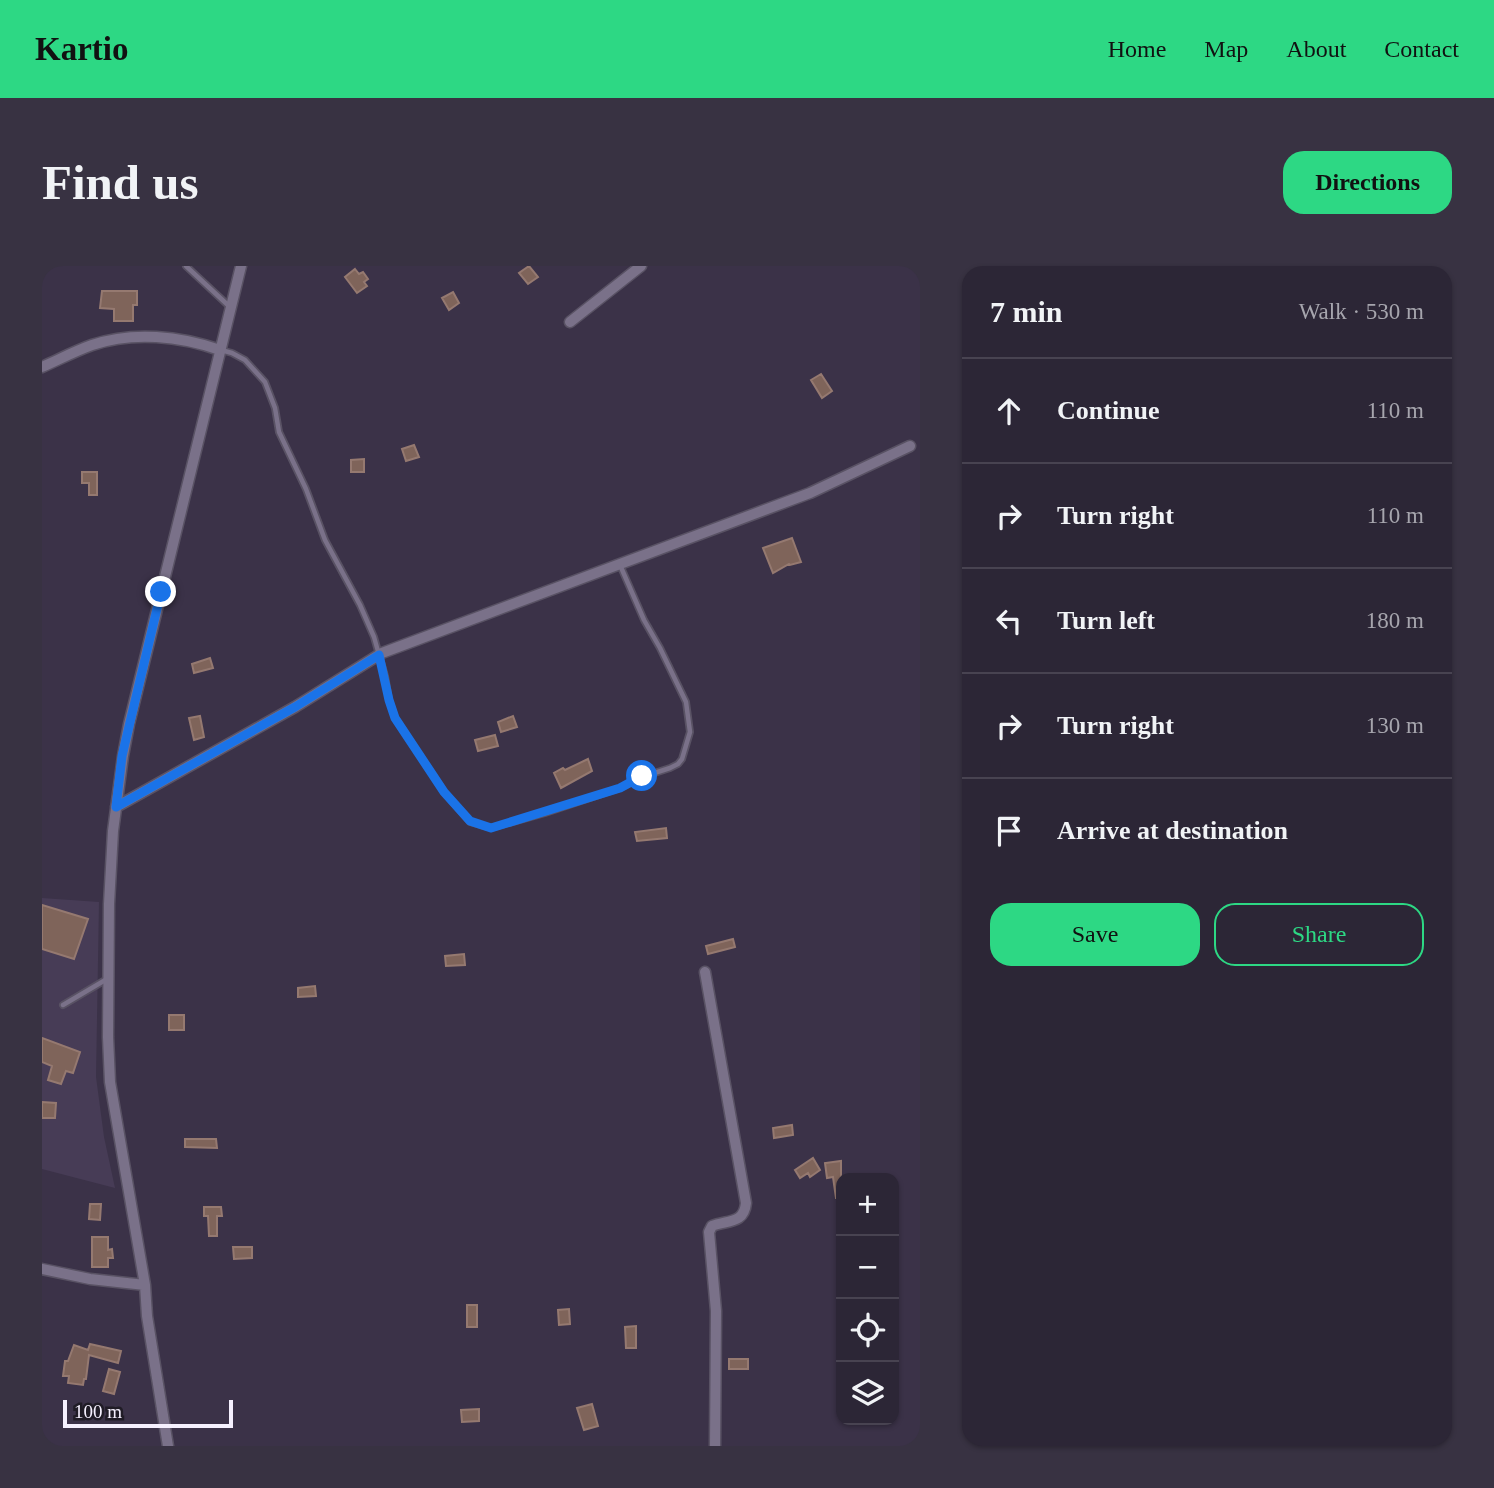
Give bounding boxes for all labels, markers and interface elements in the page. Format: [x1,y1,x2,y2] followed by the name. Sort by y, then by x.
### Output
[35,31,128,67] text: Kartio
[1108,36,1166,62] text: Home
[1204,36,1248,62] text: Map
[1286,36,1346,62] text: About
[1384,36,1459,62] text: Contact
[1283,151,1452,214] button: Directions
[42,155,199,210] text: Find us
[990,295,1063,328] text: 7 min
[1299,299,1424,324] text: Walk · 530 m
[990,392,1028,430] icon: ahead
[1057,396,1160,425] text: Continue
[1367,398,1424,423] text: 110 m
[990,497,1028,535] icon: right
[1057,501,1174,530] text: Turn right
[1367,503,1424,528] text: 110 m
[145,576,176,607] route end
[990,602,1028,640] icon: left
[1057,606,1155,635] text: Turn left
[1366,608,1424,633] text: 180 m
[990,707,1028,745] icon: right
[1057,711,1174,740] text: Turn right
[1366,713,1424,738] text: 130 m
[626,760,657,791] route start
[990,812,1028,850] icon: arrive
[1057,816,1288,845] text: Arrive at destination
[990,903,1200,966] button: Save
[1214,903,1424,966] button: Share
[836,1173,899,1425] map controls
[836,1173,899,1236] button: +
[836,1236,899,1299] button: −
[836,1299,899,1362] button: locate
[836,1362,899,1425] button: layers
[63,1397,233,1429] scale bar
[74,1401,122,1422] text: 100 m

